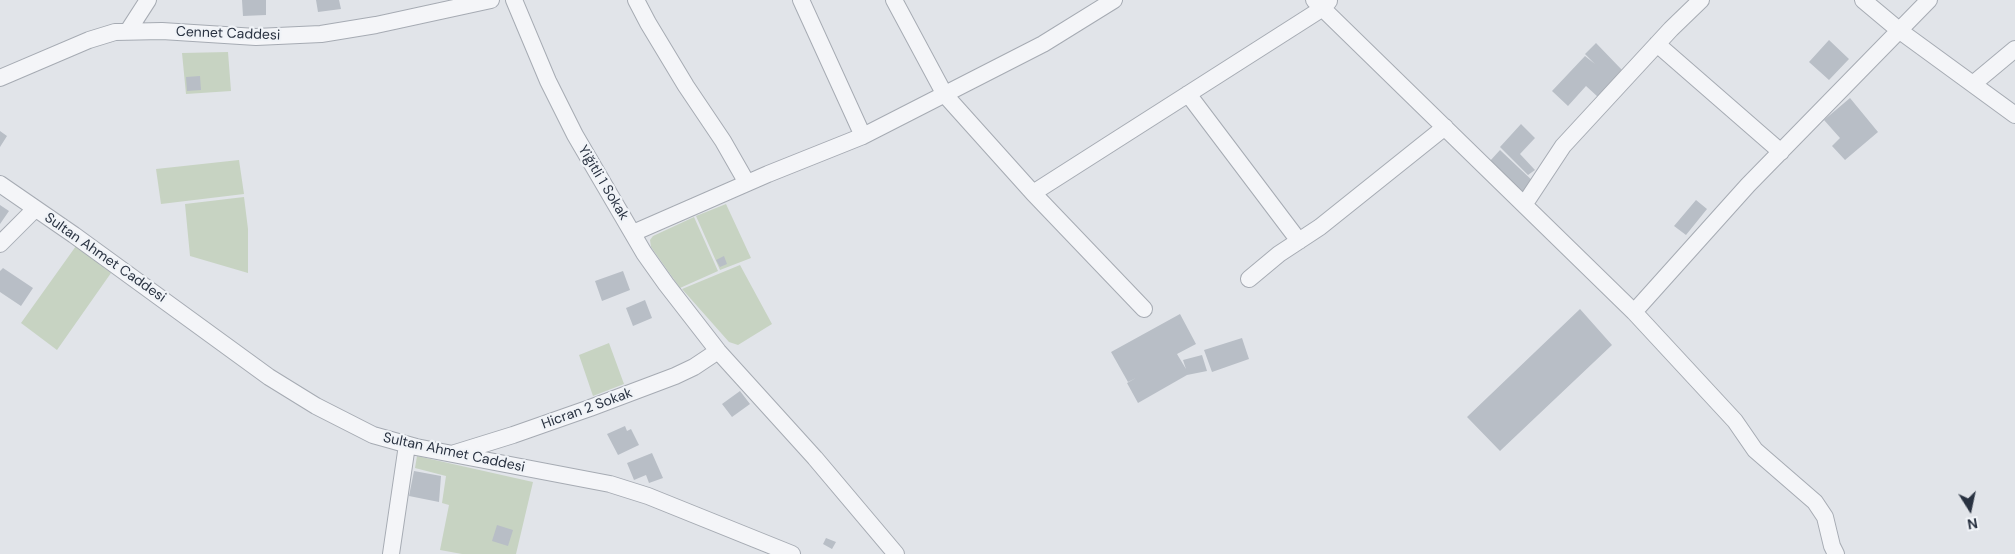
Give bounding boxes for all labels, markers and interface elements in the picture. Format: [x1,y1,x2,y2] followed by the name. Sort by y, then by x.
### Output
[175,24,281,44] street label: Cennet Caddesi
[574,142,632,224] street label: Yiğitli 1 Sokak
[41,210,169,306] street label: Sultan Ahmet Caddesi
[539,385,635,433] street label: Hicran 2 Sokak
[382,430,526,476] street label: Sultan Ahmet Caddesi
[1945,484,1995,534] north arrow
[1966,514,1979,534] text: N

